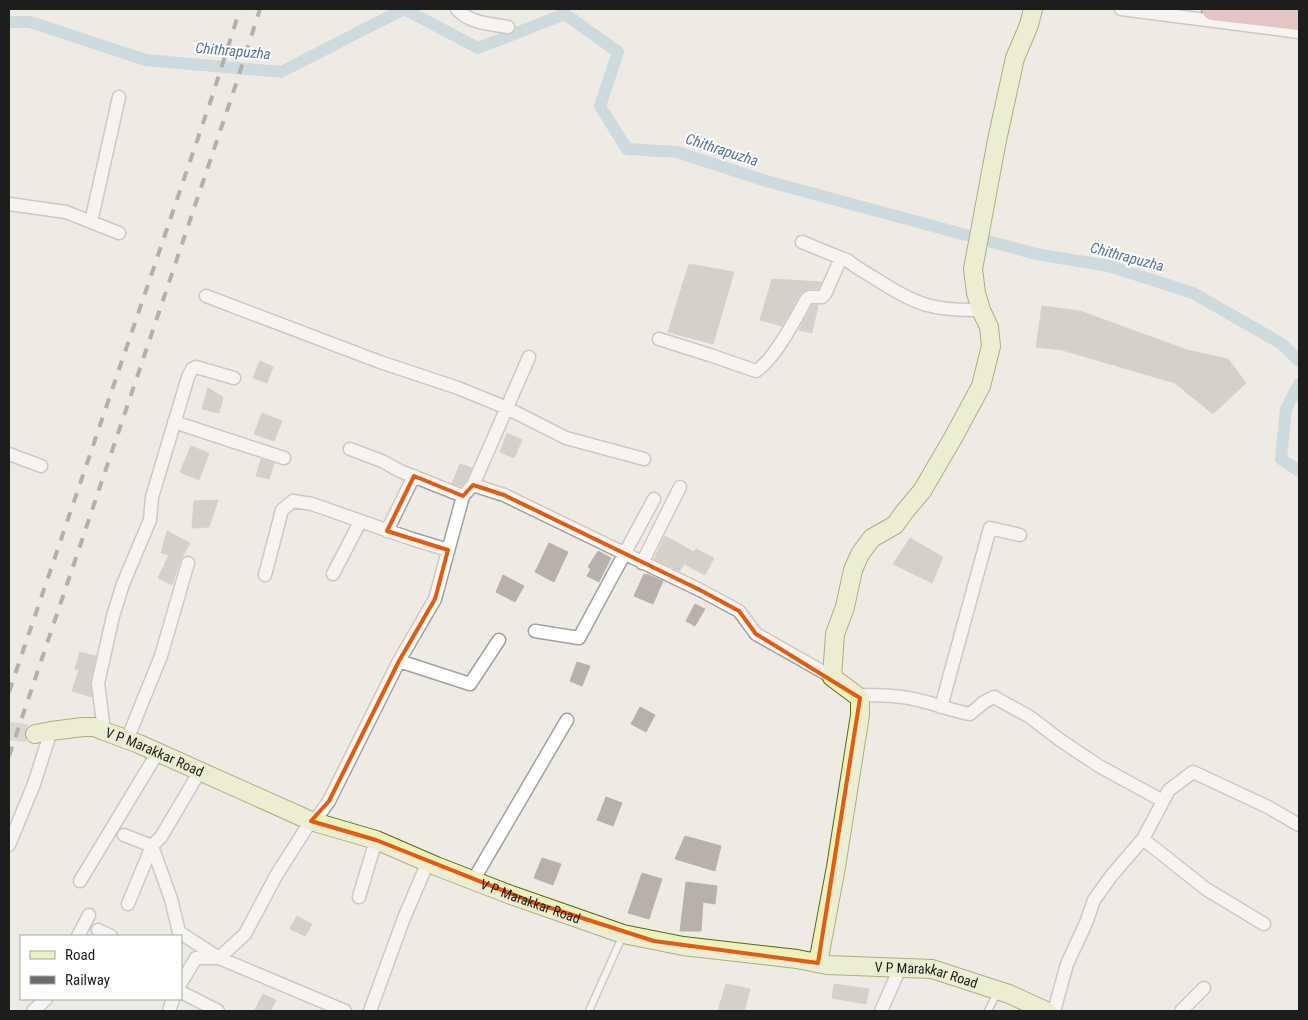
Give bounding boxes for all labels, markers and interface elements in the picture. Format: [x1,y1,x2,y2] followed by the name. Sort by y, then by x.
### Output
[195,39,271,63] water label: Chithrapuzha
[683,130,761,170] water label: Chithrapuzha
[1088,239,1166,275] water label: Chithrapuzha
[103,724,206,780] street label: V P Marakkar Road
[478,876,582,927] street label: V P Marakkar Road
[20,935,182,1000] legend
[65,946,95,964] text: Road
[874,959,980,991] street label: V P Marakkar Road
[65,971,110,989] text: Railway

